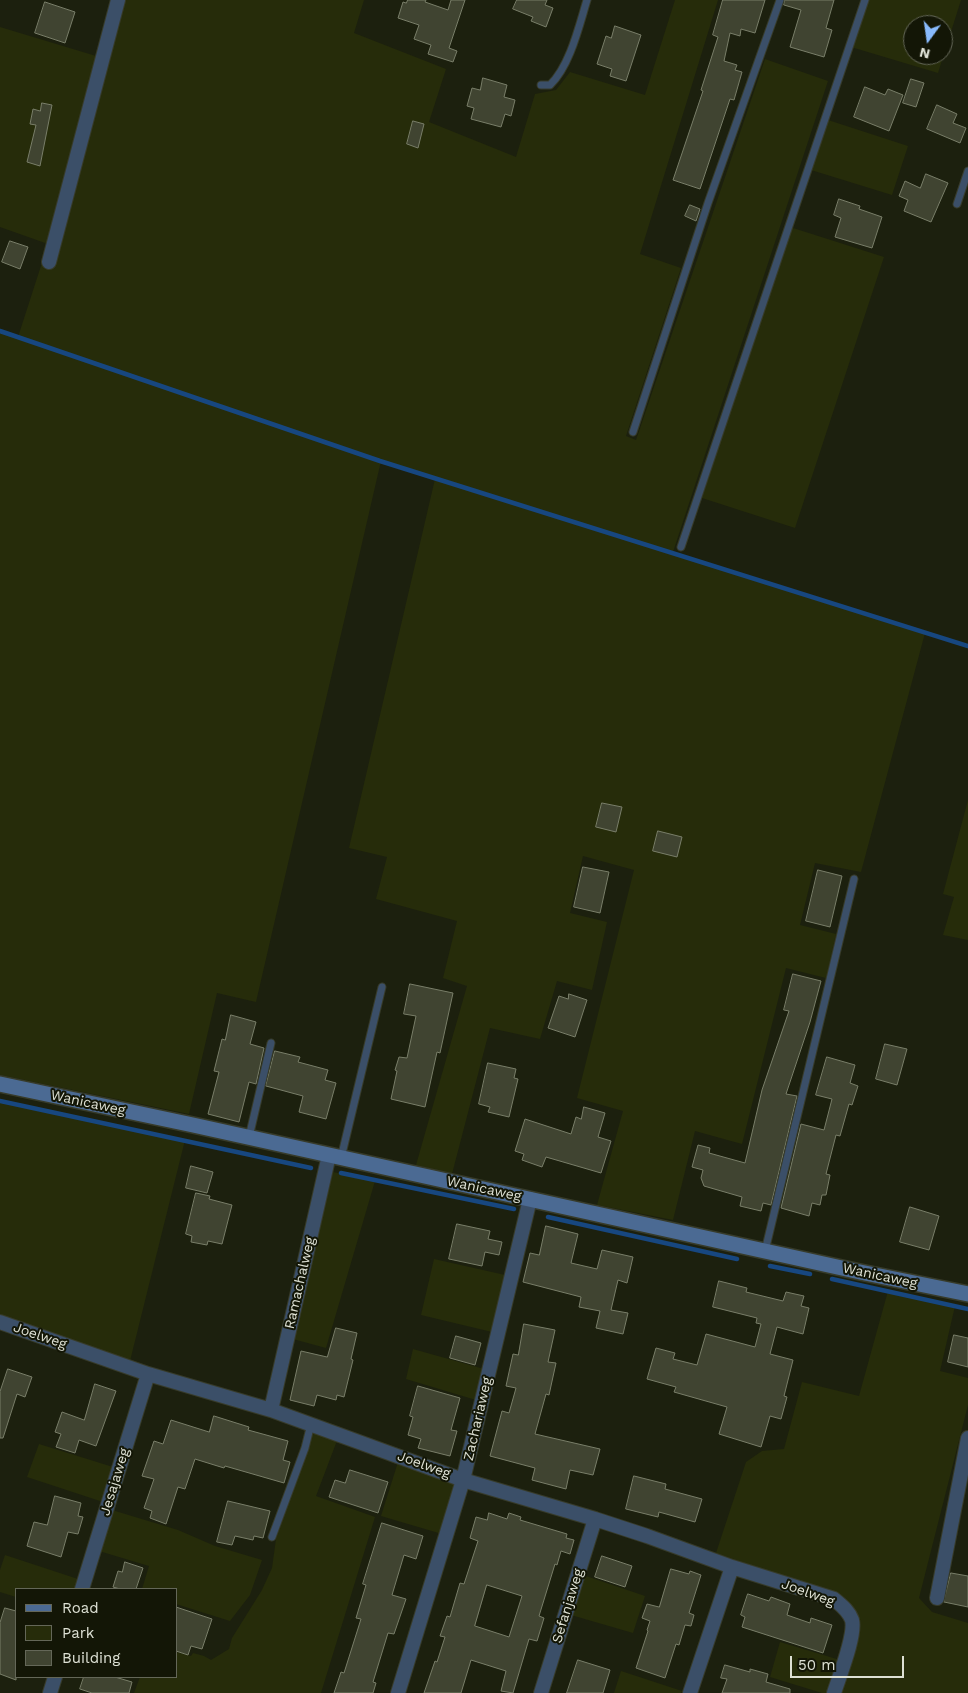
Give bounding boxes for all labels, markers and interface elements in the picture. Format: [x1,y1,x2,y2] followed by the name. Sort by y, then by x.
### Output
[903,15,953,65] north arrow
[918,45,932,63] text: N
[49,1087,127,1119] street label: Wanicaweg
[445,1173,523,1205] street label: Wanicaweg
[281,1235,319,1331] street label: Ramachalweg
[841,1260,919,1292] street label: Wanicaweg
[11,1319,69,1353] street label: Joelweg
[460,1376,496,1462] street label: Zachariaweg
[97,1446,133,1518] street label: Jesajaweg
[395,1448,453,1482] street label: Joelweg
[549,1567,587,1645] street label: Sefanjaweg
[779,1576,837,1610] street label: Joelweg
[15,1588,178,1678] legend
[62,1599,99,1617] text: Road
[62,1624,94,1642] text: Park
[793,1646,907,1678] scale bar
[62,1649,120,1667] text: Building
[798,1656,835,1674] text: 50 m

